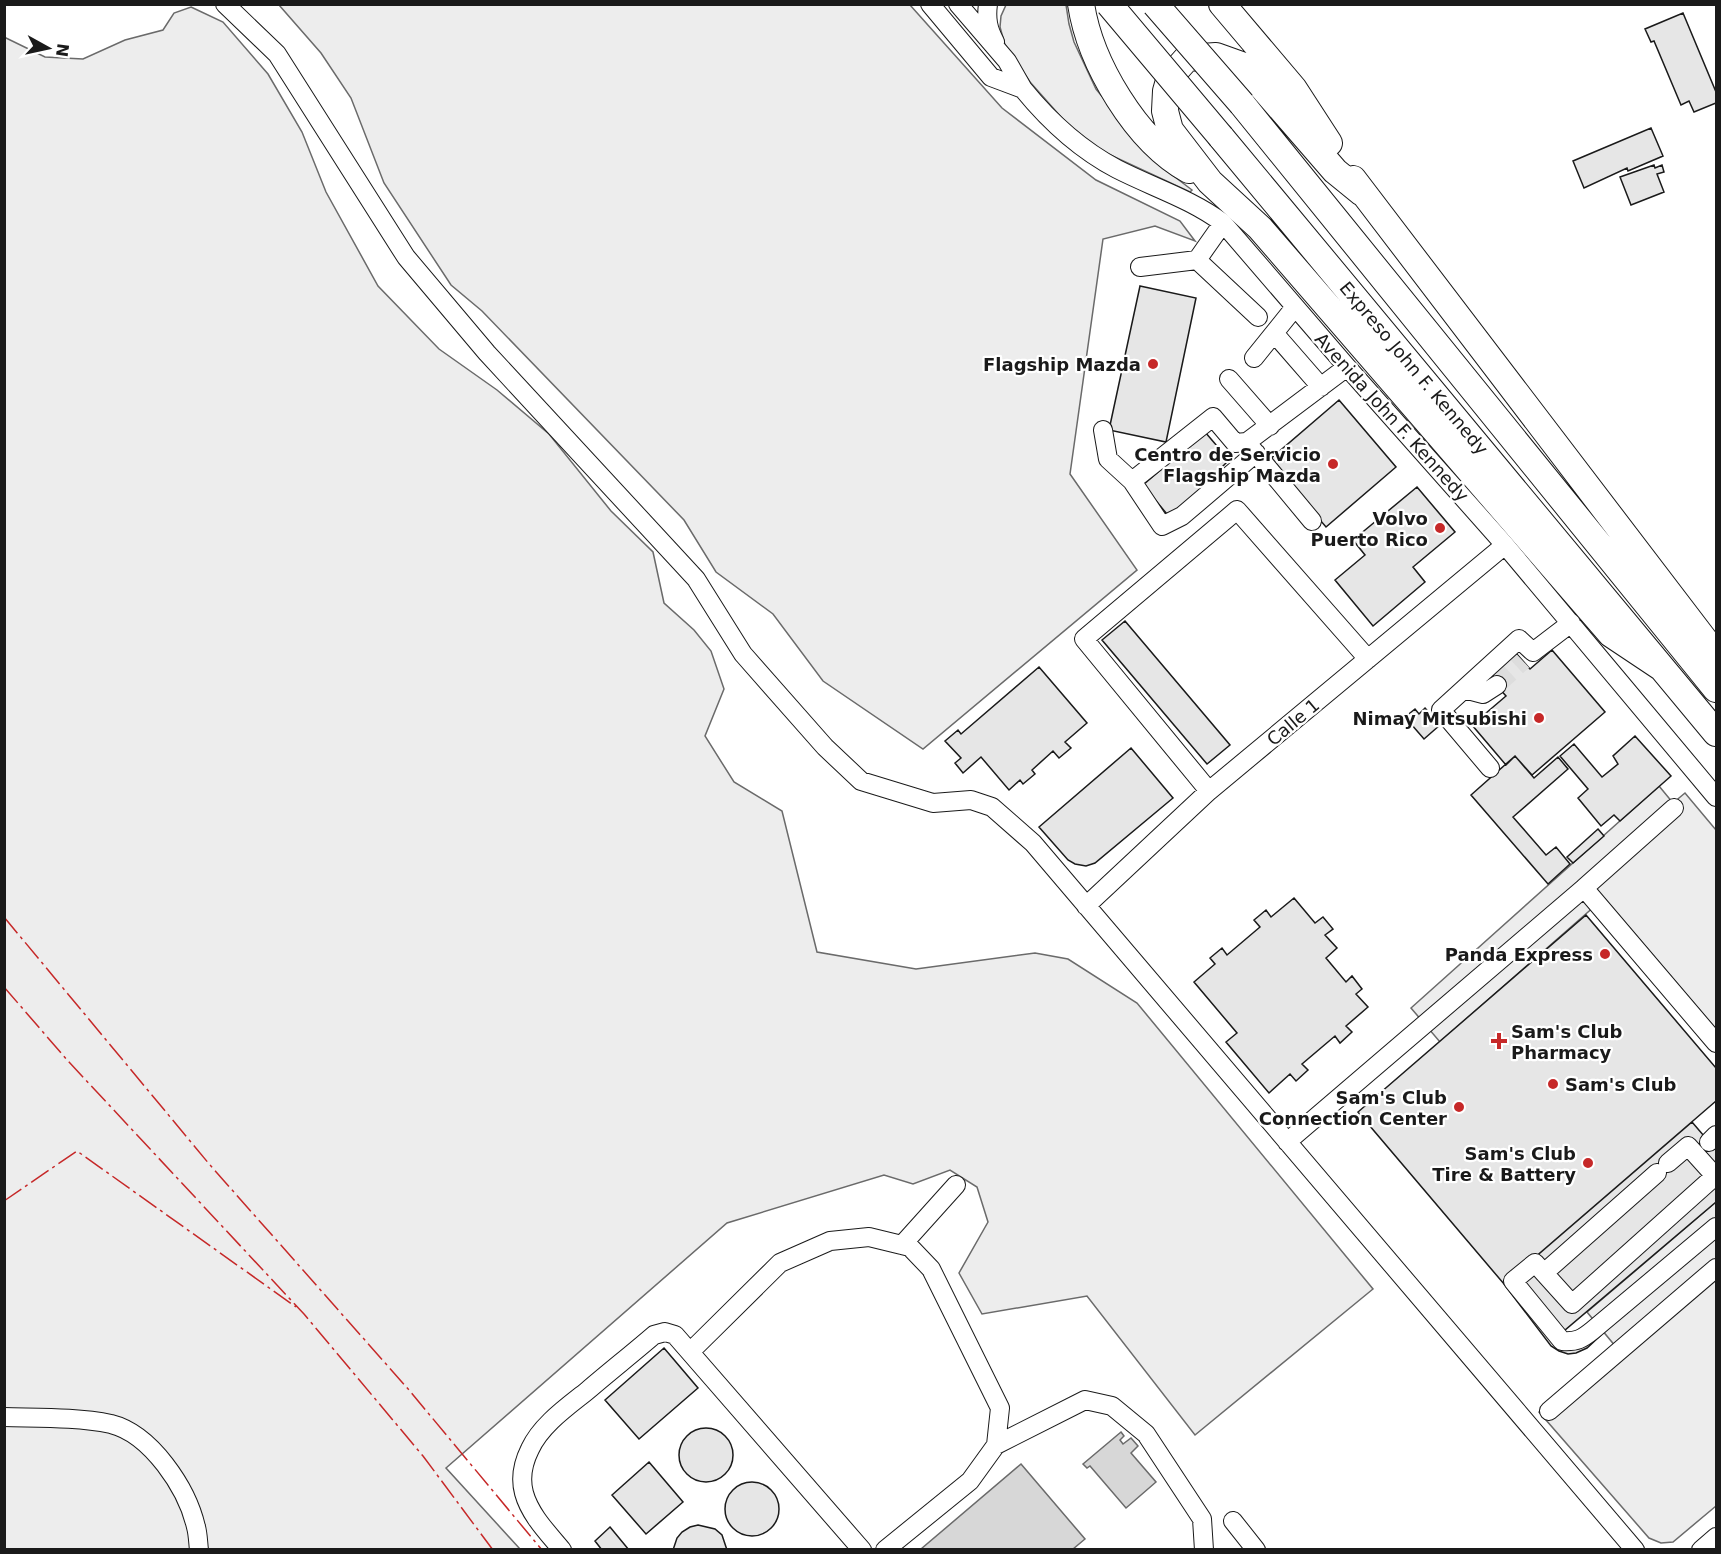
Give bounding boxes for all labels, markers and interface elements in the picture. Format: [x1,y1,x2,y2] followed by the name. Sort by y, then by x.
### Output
[18,18,78,78] north arrow
[52,42,73,58] text: N
[1335,277,1493,459] street label: Expreso John F. Kennedy
[1311,328,1473,506] street label: Avenida John F. Kennedy
[983,354,1141,375] place label: Flagship Mazda
[1146,357,1160,371] marker: Flagship Mazda
[1134,444,1321,486] place label: Centro de Servicio Flagship Mazda
[1326,457,1340,471] marker: Centro de Servicio Flagship Mazda
[1311,508,1428,550] place label: Volvo Puerto Rico
[1433,521,1447,535] marker: Volvo Puerto Rico
[1263,694,1323,750] street label: Calle 1
[1352,708,1527,729] place label: Nimay Mitsubishi
[1532,711,1546,725] marker: Nimay Mitsubishi
[1445,944,1593,965] place label: Panda Express
[1598,947,1612,961] marker: Panda Express
[1511,1021,1623,1063] place label: Sam's Club Pharmacy
[1492,1034,1506,1048] marker: Sam's Club Pharmacy
[1565,1074,1677,1095] place label: Sam's Club
[1546,1077,1560,1091] marker: Sam's Club
[1259,1087,1447,1129] place label: Sam's Club Connection Center
[1452,1100,1466,1114] marker: Sam's Club Connection Center
[1432,1143,1576,1185] place label: Sam's Club Tire & Battery
[1581,1156,1595,1170] marker: Sam's Club Tire & Battery

